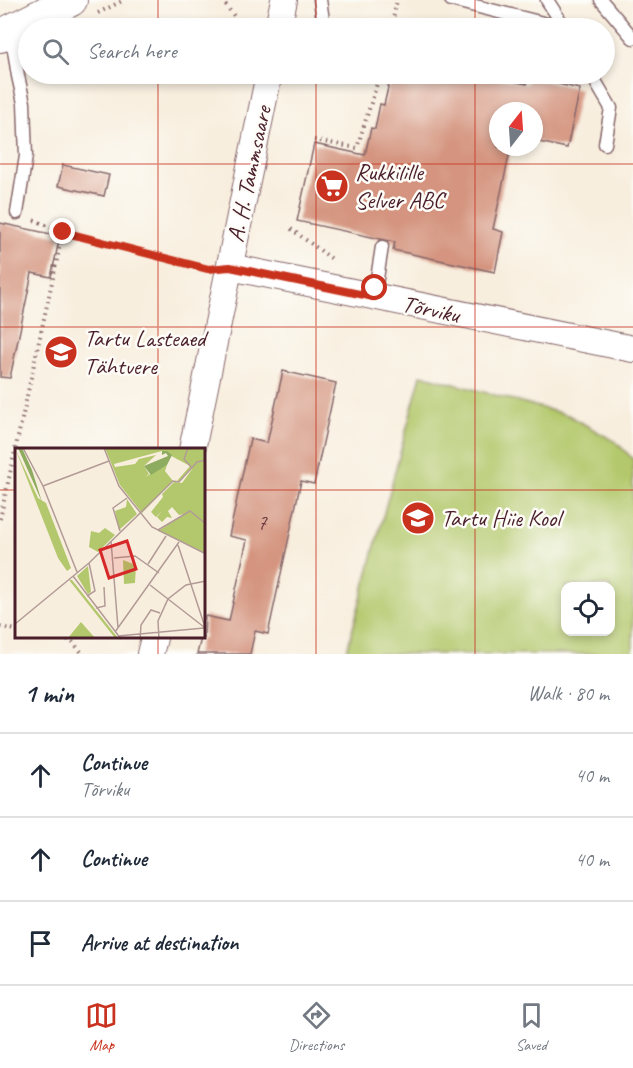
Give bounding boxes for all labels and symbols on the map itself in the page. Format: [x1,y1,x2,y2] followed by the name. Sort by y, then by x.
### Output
[220,101,278,245] street label: A. H. Tammsaare
[489,102,543,156] north arrow
[355,157,448,215] place label: Rukkilille Selver ABC
[314,168,350,204] supermarket icon: Rukkilille Selver ABC
[49,218,75,244] route end
[361,274,387,300] route start
[399,288,465,330] street label: Tõrviku
[84,323,209,381] place label: Tartu Lasteaed Tähtvere
[43,334,79,370] school or university icon: Tartu Lasteaed Tähtvere
[15,448,206,639] inset map
[400,500,436,536] school or university icon: Tartu Hiie Kool
[441,503,564,533] place label: Tartu Hiie Kool
[257,509,268,535] house number: 7

